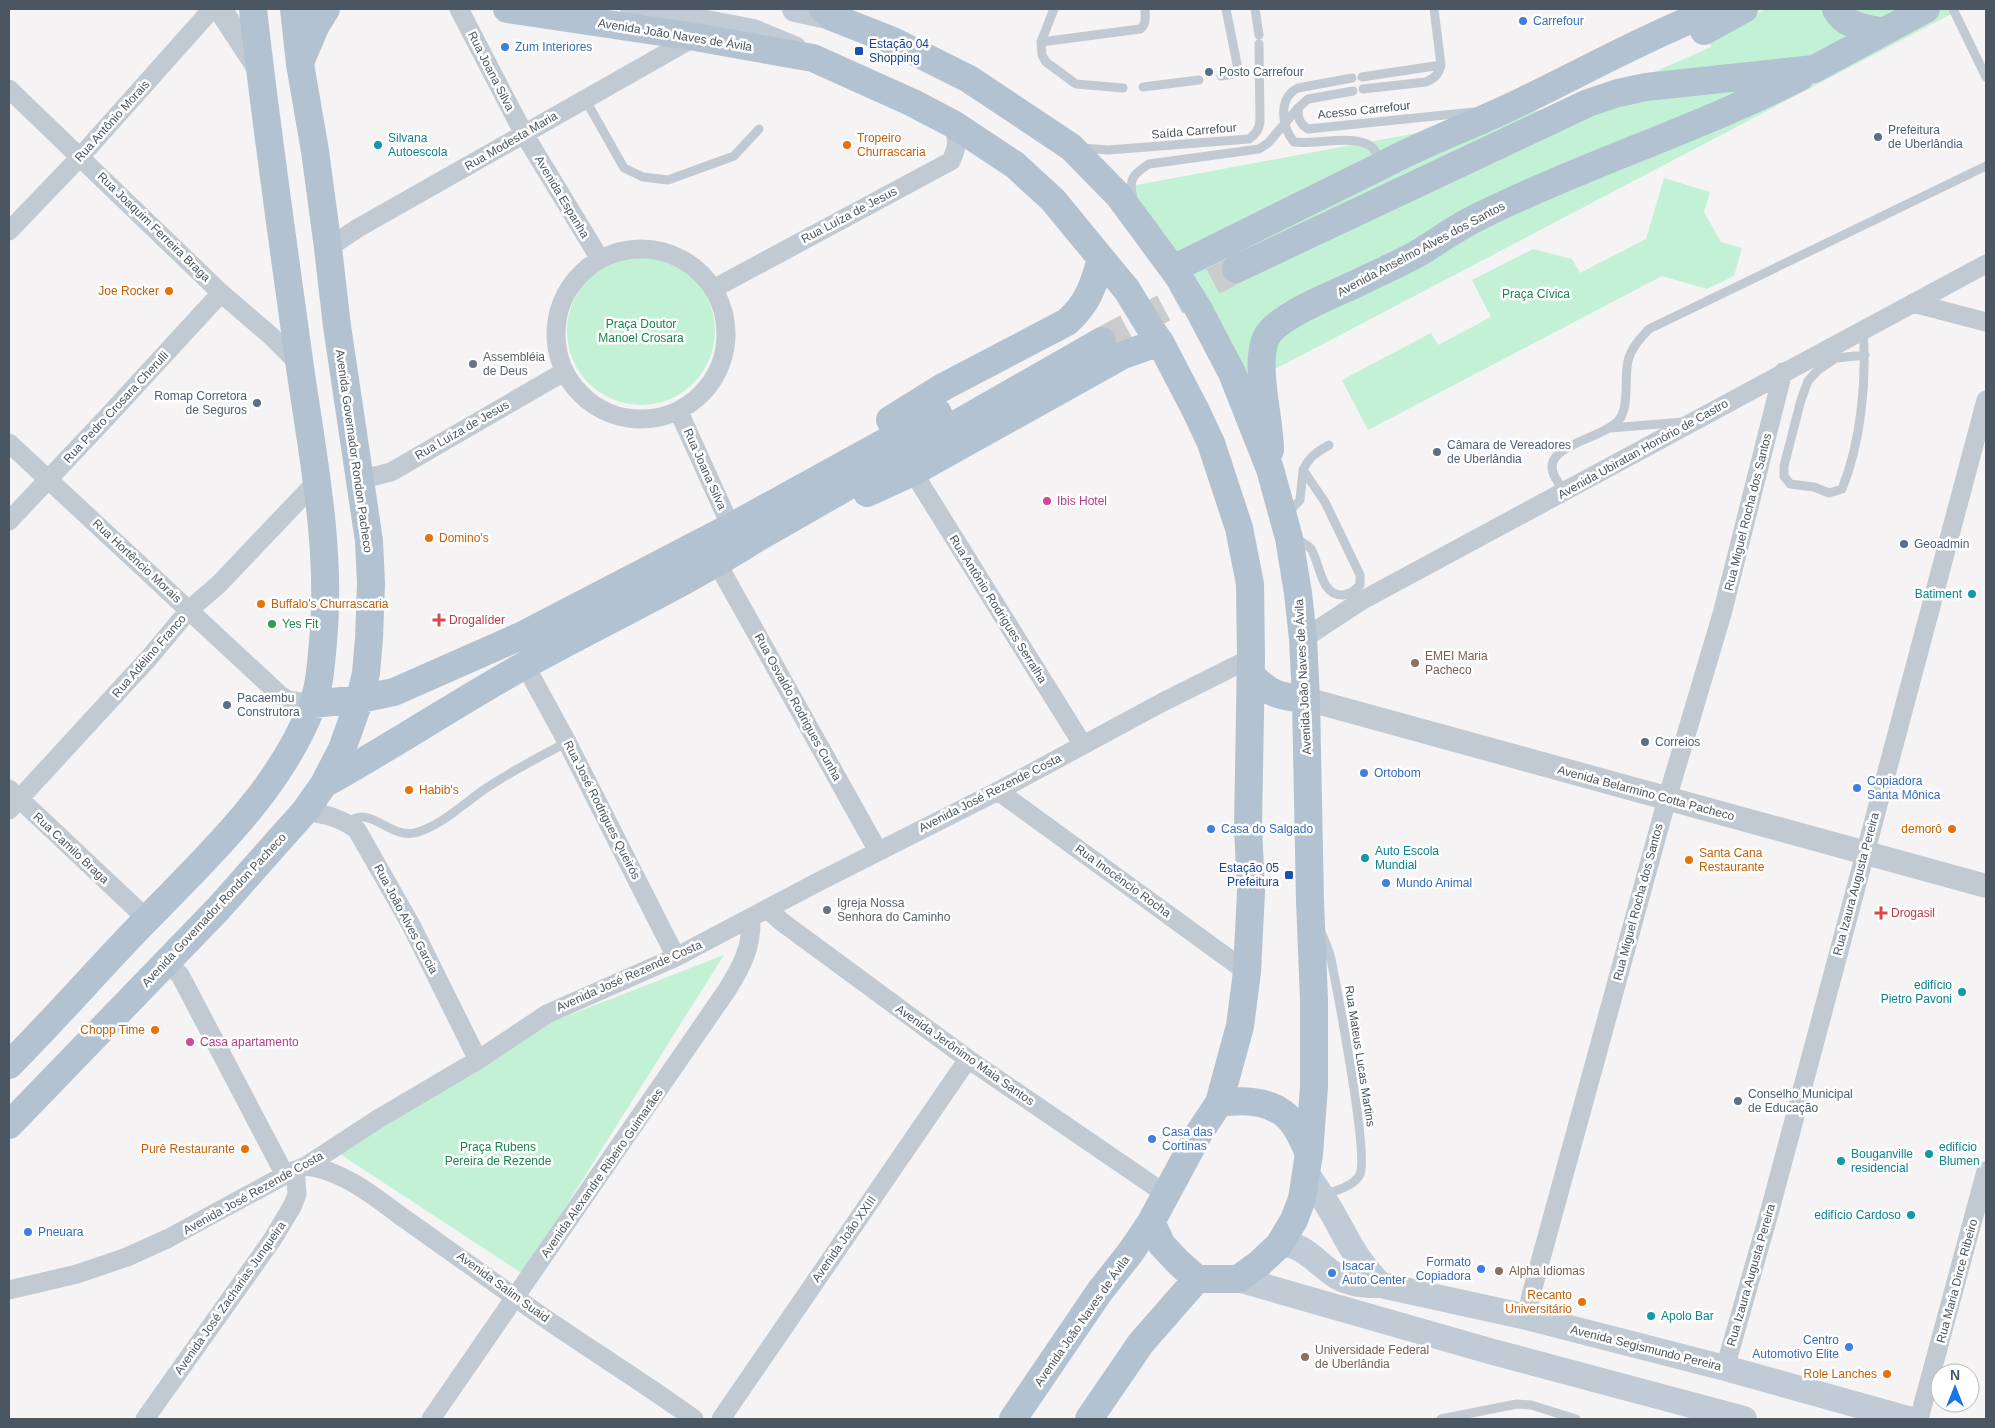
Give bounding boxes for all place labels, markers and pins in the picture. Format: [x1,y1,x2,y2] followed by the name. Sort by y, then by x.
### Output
[1533,14,1584,28] place label: Carrefour
[1517,15,1529,27] marker: Carrefour
[869,37,929,65] place label: Estação 04 Shopping
[515,40,592,54] place label: Zum Interiores
[499,41,511,53] marker: Zum Interiores
[853,45,865,57] marker: Estação 04 Shopping
[1219,65,1304,79] place label: Posto Carrefour
[1203,66,1215,78] marker: Posto Carrefour
[1888,123,1963,151] place label: Prefeitura de Uberlândia
[388,131,448,159] place label: Silvana Autoescola
[857,131,926,159] place label: Tropeiro Churrascaria
[1872,131,1884,143] marker: Prefeitura de Uberlândia
[372,139,384,151] marker: Silvana Autoescola
[841,139,853,151] marker: Tropeiro Churrascaria
[98,284,159,298] place label: Joe Rocker
[163,285,175,297] marker: Joe Rocker
[483,350,545,378] place label: Assembléia de Deus
[467,358,479,370] marker: Assembléia de Deus
[154,389,247,417] place label: Romap Corretora de Seguros
[251,397,263,409] marker: Romap Corretora de Seguros
[1447,438,1571,466] place label: Câmara de Vereadores de Uberlândia
[1431,446,1443,458] marker: Câmara de Vereadores de Uberlândia
[1057,494,1107,508] place label: Ibis Hotel
[1041,495,1053,507] marker: Ibis Hotel
[439,531,489,545] place label: Domino's
[423,532,435,544] marker: Domino's
[1914,537,1969,551] place label: Geoadmin
[1898,538,1910,550] marker: Geoadmin
[1915,587,1963,601] place label: Batiment
[1966,588,1978,600] marker: Batiment
[271,597,389,611] place label: Buffalo's Churrascaria
[255,598,267,610] marker: Buffalo's Churrascaria
[449,613,505,627] place label: Drogalíder
[433,614,445,626] marker: Drogalíder
[282,617,319,631] place label: Yes Fit
[266,618,278,630] marker: Yes Fit
[1425,649,1488,677] place label: EMEI Maria Pacheco
[1409,657,1421,669] marker: EMEI Maria Pacheco
[237,691,300,719] place label: Pacaembu Construtora
[221,699,233,711] marker: Pacaembu Construtora
[1655,735,1700,749] place label: Correios
[1639,736,1651,748] marker: Correios
[1374,766,1421,780] place label: Ortobom
[1358,767,1370,779] marker: Ortobom
[1867,774,1941,802] place label: Copiadora Santa Mônica
[1851,782,1863,794] marker: Copiadora Santa Mônica
[419,783,459,797] place label: Habib's
[403,784,415,796] marker: Habib's
[1221,822,1313,836] place label: Casa do Salgado
[1901,822,1942,836] place label: demorô
[1205,823,1217,835] marker: Casa do Salgado
[1946,823,1958,835] marker: demorô
[1375,844,1439,872] place label: Auto Escola Mundial
[1699,846,1765,874] place label: Santa Cana Restaurante
[1359,852,1371,864] marker: Auto Escola Mundial
[1683,854,1695,866] marker: Santa Cana Restaurante
[1219,861,1279,889] place label: Estação 05 Prefeitura
[1283,869,1295,881] marker: Estação 05 Prefeitura
[1396,876,1472,890] place label: Mundo Animal
[1380,877,1392,889] marker: Mundo Animal
[837,896,951,924] place label: Igreja Nossa Senhora do Caminho
[821,904,833,916] marker: Igreja Nossa Senhora do Caminho
[1891,906,1935,920] place label: Drogasil
[1875,907,1887,919] marker: Drogasil
[1881,978,1952,1006] place label: edifício Pietro Pavoni
[1956,986,1968,998] marker: edifício Pietro Pavoni
[80,1023,145,1037] place label: Chopp Time
[149,1024,161,1036] marker: Chopp Time
[200,1035,299,1049] place label: Casa apartamento
[184,1036,196,1048] marker: Casa apartamento
[1748,1087,1853,1115] place label: Conselho Municipal de Educação
[1732,1095,1744,1107] marker: Conselho Municipal de Educação
[1162,1125,1213,1153] place label: Casa das Cortinas
[1146,1133,1158,1145] marker: Casa das Cortinas
[1939,1140,1980,1168] place label: edifício Blumen
[141,1142,235,1156] place label: Purê Restaurante
[239,1143,251,1155] marker: Purê Restaurante
[1851,1147,1913,1175] place label: Bouganville residencial
[1923,1148,1935,1160] marker: edifício Blumen
[1835,1155,1847,1167] marker: Bouganville residencial
[1814,1208,1901,1222] place label: edifício Cardoso
[1905,1209,1917,1221] marker: edifício Cardoso
[38,1225,84,1239] place label: Pneuara
[22,1226,34,1238] marker: Pneuara
[1416,1255,1471,1283] place label: Formato Copiadora
[1342,1259,1406,1287] place label: Isacar Auto Center
[1475,1263,1487,1275] marker: Formato Copiadora
[1509,1264,1585,1278] place label: Alpha Idiomas
[1493,1265,1505,1277] marker: Alpha Idiomas
[1326,1267,1338,1279] marker: Isacar Auto Center
[1505,1288,1572,1316] place label: Recanto Universitário
[1576,1296,1588,1308] marker: Recanto Universitário
[1661,1309,1714,1323] place label: Apolo Bar
[1645,1310,1657,1322] marker: Apolo Bar
[1752,1333,1839,1361] place label: Centro Automotivo Elite
[1843,1341,1855,1353] marker: Centro Automotivo Elite
[1315,1343,1429,1371] place label: Universidade Federal de Uberlândia
[1299,1351,1311,1363] marker: Universidade Federal de Uberlândia
[1804,1367,1877,1381] place label: Role Lanches
[1881,1368,1893,1380] marker: Role Lanches

